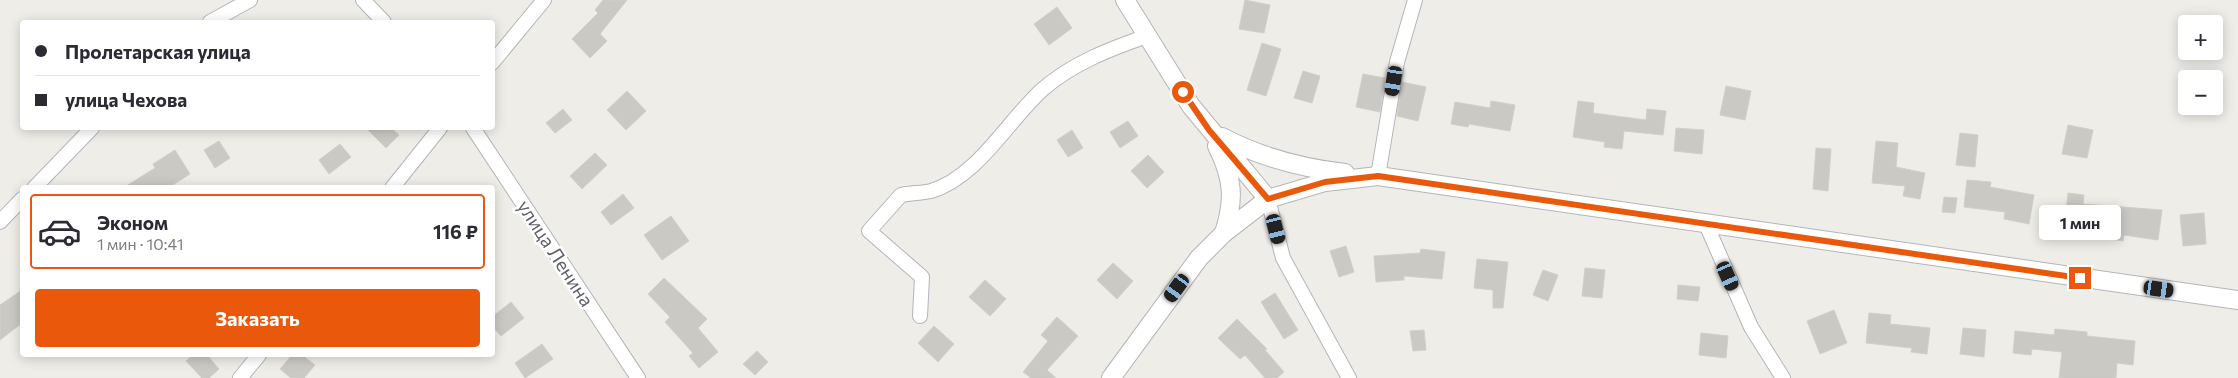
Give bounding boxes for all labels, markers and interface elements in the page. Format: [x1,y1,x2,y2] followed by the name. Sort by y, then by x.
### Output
[2178,15,2223,115] map controls
[2178,15,2223,60] button: +
[65,40,251,63] text: Пролетарская улица
[1384,65,1403,97] car
[2178,70,2223,115] button: −
[1172,81,1194,103] route start
[65,88,187,111] text: улица Чехова
[513,195,599,311] street label: улица Ленина
[2039,206,2121,240] callout: 1 мин
[37,209,82,254] icon: car
[97,211,168,234] text: Эконом
[1265,213,1286,245] car
[2060,213,2100,232] text: 1 мин
[433,220,478,243] text: 116 ₽
[97,234,184,253] text: 1 мин · 10:41
[1715,259,1740,293] car
[2069,267,2091,289] route end
[1162,271,1191,305] car
[2143,279,2174,299] car
[35,289,480,347] button: Заказать

